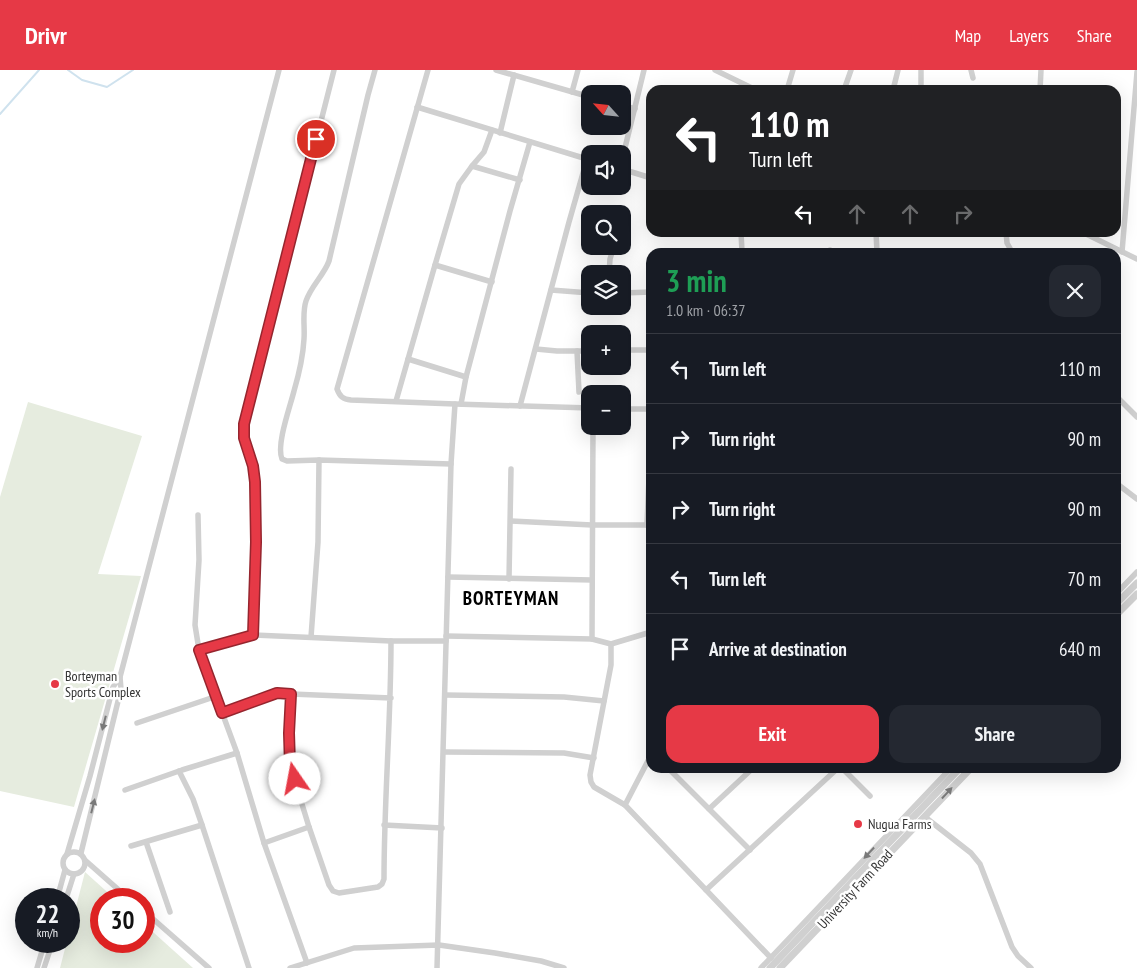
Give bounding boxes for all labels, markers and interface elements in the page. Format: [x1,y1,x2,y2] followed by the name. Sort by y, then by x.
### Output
[25,20,67,51] text: Drivr
[955,24,981,47] text: Map
[1009,24,1049,47] text: Layers
[1077,24,1112,47] text: Share
[581,85,631,135] north arrow
[581,85,631,435] map controls
[749,101,830,147] text: 110 m
[666,105,731,170] icon: left
[295,118,337,160] pin
[302,125,330,153] icon: arrive
[581,145,631,195] button: sound
[749,145,813,173] text: Turn left
[790,200,818,228] icon: left
[843,200,871,228] icon: ahead
[896,200,924,228] icon: ahead
[949,200,977,228] icon: right
[581,205,631,255] button: search
[666,261,727,300] text: 3 min
[581,265,631,315] button: layers
[1049,265,1101,317] button: close
[666,300,746,320] text: 1.0 km · 06:37
[581,325,631,375] button: +
[666,355,694,383] icon: left
[709,357,766,381] text: Turn left
[1059,357,1101,381] text: 110 m
[581,385,631,435] button: −
[666,425,694,453] icon: right
[709,427,775,451] text: Turn right
[1068,427,1101,451] text: 90 m
[666,495,694,523] icon: right
[709,497,775,521] text: Turn right
[1068,497,1101,521] text: 90 m
[666,565,694,593] icon: left
[709,567,766,591] text: Turn left
[1068,567,1101,591] text: 70 m
[463,586,559,610] district label: BORTEYMAN
[666,635,694,663] icon: arrive
[709,637,847,661] text: Arrive at destination
[1059,637,1101,661] text: 640 m
[65,667,141,701] place label: Borteyman Sports Complex
[49,678,61,690] marker: Borteyman Sports Complex
[666,705,879,763] button: Exit
[889,705,1101,763] button: Share
[100,715,108,730] one-way arrow
[268,752,320,804] position arrow
[941,787,953,799] one-way arrow
[89,799,97,814] one-way arrow
[868,815,932,833] place label: Nugua Farms
[852,818,864,830] marker: Nugua Farms
[814,846,896,932] street label: University Farm Road
[863,847,875,859] one-way arrow
[90,888,155,953] speed limit sign: 30
[36,898,59,930] text: 22
[37,925,58,940] text: km/h

